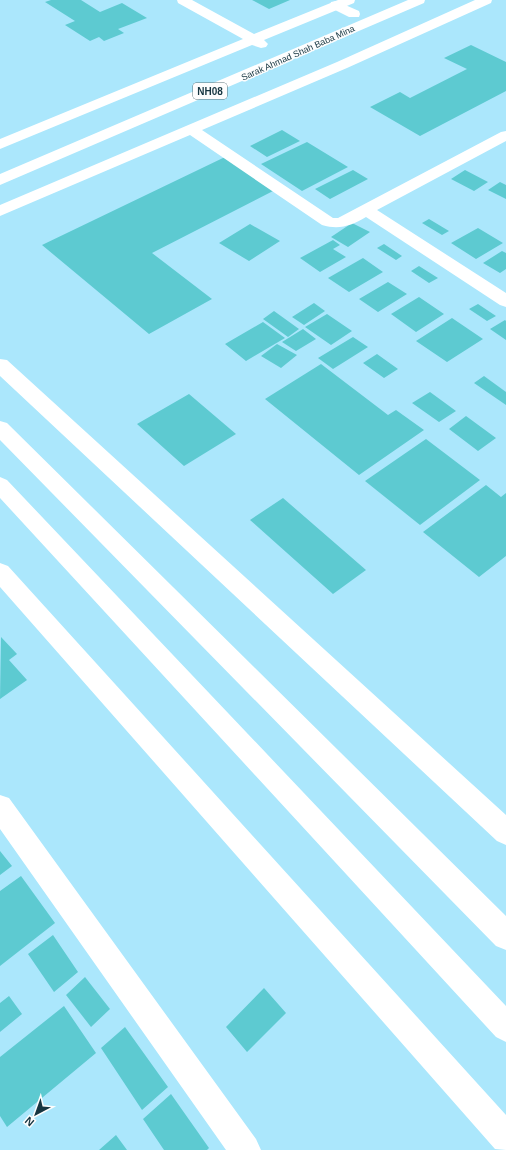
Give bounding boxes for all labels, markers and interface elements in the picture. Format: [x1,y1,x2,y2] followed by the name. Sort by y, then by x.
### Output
[240,23,356,83] street label: Sarak Ahmad Shah Baba Mina
[193,83,227,99] road number: NH08
[16,1094,56,1134] north arrow
[22,1114,36,1129] text: N

